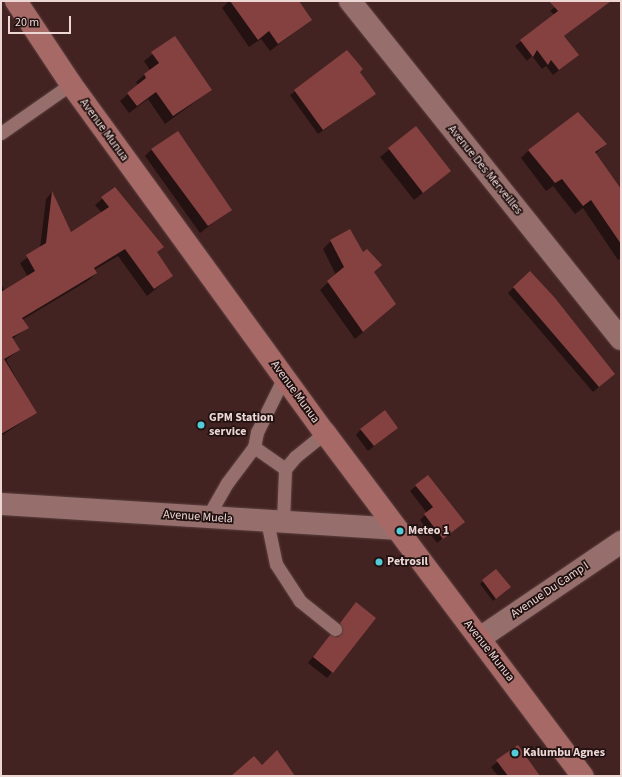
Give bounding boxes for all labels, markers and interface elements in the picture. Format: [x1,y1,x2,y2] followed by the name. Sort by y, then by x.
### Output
[10,8,73,34] scale bar
[15,14,39,31] text: 20 m
[76,96,132,164] street label: Avenue Munua
[445,122,525,218] street label: Avenue Des Merveilles
[267,358,323,426] street label: Avenue Munua
[209,411,274,439] place label: GPM Station service
[196,420,206,430] marker: GPM Station service
[163,507,233,527] street label: Avenue Muela
[408,524,449,538] place label: Meteo 1
[395,526,405,536] marker: Meteo 1
[387,555,428,569] place label: Petrosil
[374,557,384,567] marker: Petrosil
[508,559,592,621] street label: Avenue Du Camp I
[461,617,517,685] street label: Avenue Munua
[523,746,605,760] place label: Kalumbu Agnes
[510,748,520,758] marker: Kalumbu Agnes

